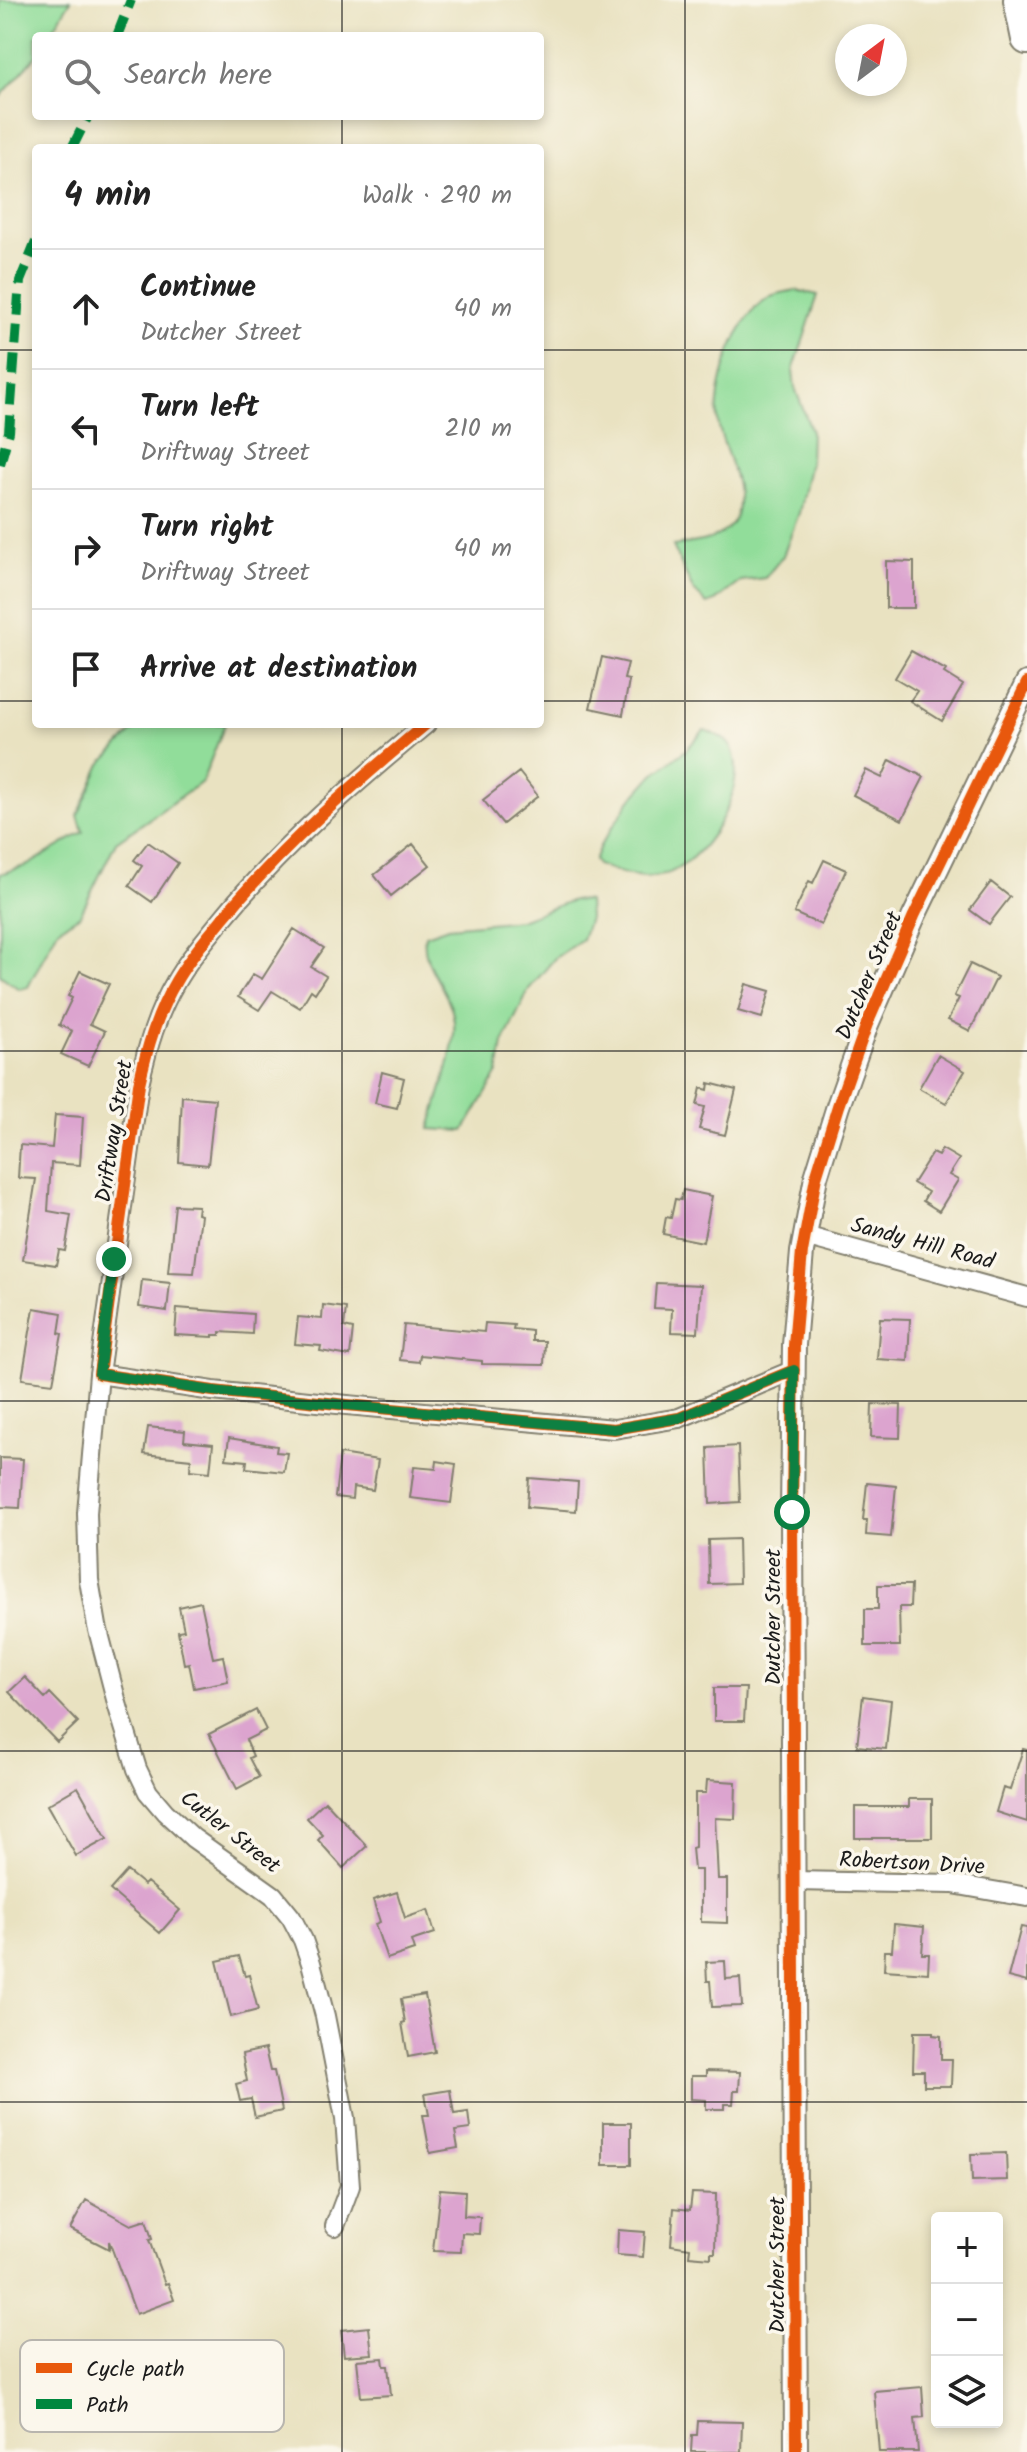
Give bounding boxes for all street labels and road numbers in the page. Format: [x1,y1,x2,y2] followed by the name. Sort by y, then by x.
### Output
[827,906,913,1046] street label: Dutcher Street
[87,1057,144,1205] street label: Driftway Street
[847,1208,999,1281] street label: Sandy Hill Road
[757,1548,792,1685] street label: Dutcher Street
[172,1782,288,1884] street label: Cutler Street
[838,1843,986,1886] street label: Robertson Drive
[761,2196,796,2333] street label: Dutcher Street

